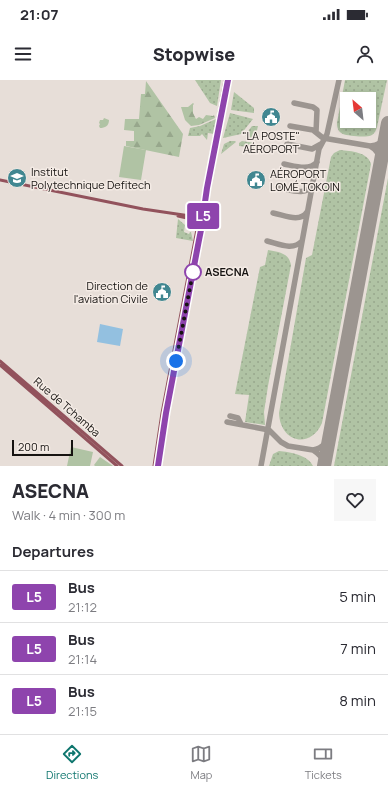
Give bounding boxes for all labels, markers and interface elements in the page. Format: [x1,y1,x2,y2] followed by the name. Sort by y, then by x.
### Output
[20,4,59,25] text: 21:07
[153,42,235,66] text: Stopwise
[12,43,34,65] icon: menu
[354,43,376,65] icon: person
[340,92,376,128] north arrow
[340,92,376,128] map controls
[260,106,282,128] public building icon: "LA POSTE" AÉROPORT
[242,128,300,156] place label: "LA POSTE" AÉROPORT
[31,164,151,192] place label: Institut Polytechnique Defitech
[270,166,340,194] place label: AÉROPORT LOMÉ TOKOIN
[6,167,28,189] school or university icon: Institut Polytechnique Defitech
[245,169,267,191] public building icon: AÉROPORT LOMÉ TOKOIN
[185,203,221,229] line badge: L5
[195,206,211,225] text: L5
[184,263,202,281] marker: ASECNA
[205,264,250,279] place label: ASECNA
[74,278,149,306] place label: Direction de l'aviation Civile
[151,281,173,303] public building icon: Direction de l'aviation Civile
[166,351,186,371] your location
[31,374,104,440] street label: Rue de Tchamba
[12,438,73,457] scale bar
[18,439,49,454] text: 200 m
[12,478,89,504] text: ASECNA
[334,479,376,521] button: heart
[12,506,125,524] text: Walk · 4 min · 300 m
[12,541,94,562] text: Departures
[68,577,95,598] text: Bus
[339,586,376,607] text: 5 min
[26,587,42,606] text: L5
[68,598,97,616] text: 21:12
[68,629,95,650] text: Bus
[340,638,376,659] text: 7 min
[26,639,42,658] text: L5
[68,650,97,668] text: 21:14
[68,681,95,702] text: Bus
[339,690,376,711] text: 8 min
[26,691,42,710] text: L5
[68,702,97,720] text: 21:15
[46,743,98,782] tab: Directions
[190,743,212,782] tab: Map
[305,743,342,782] tab: Tickets

